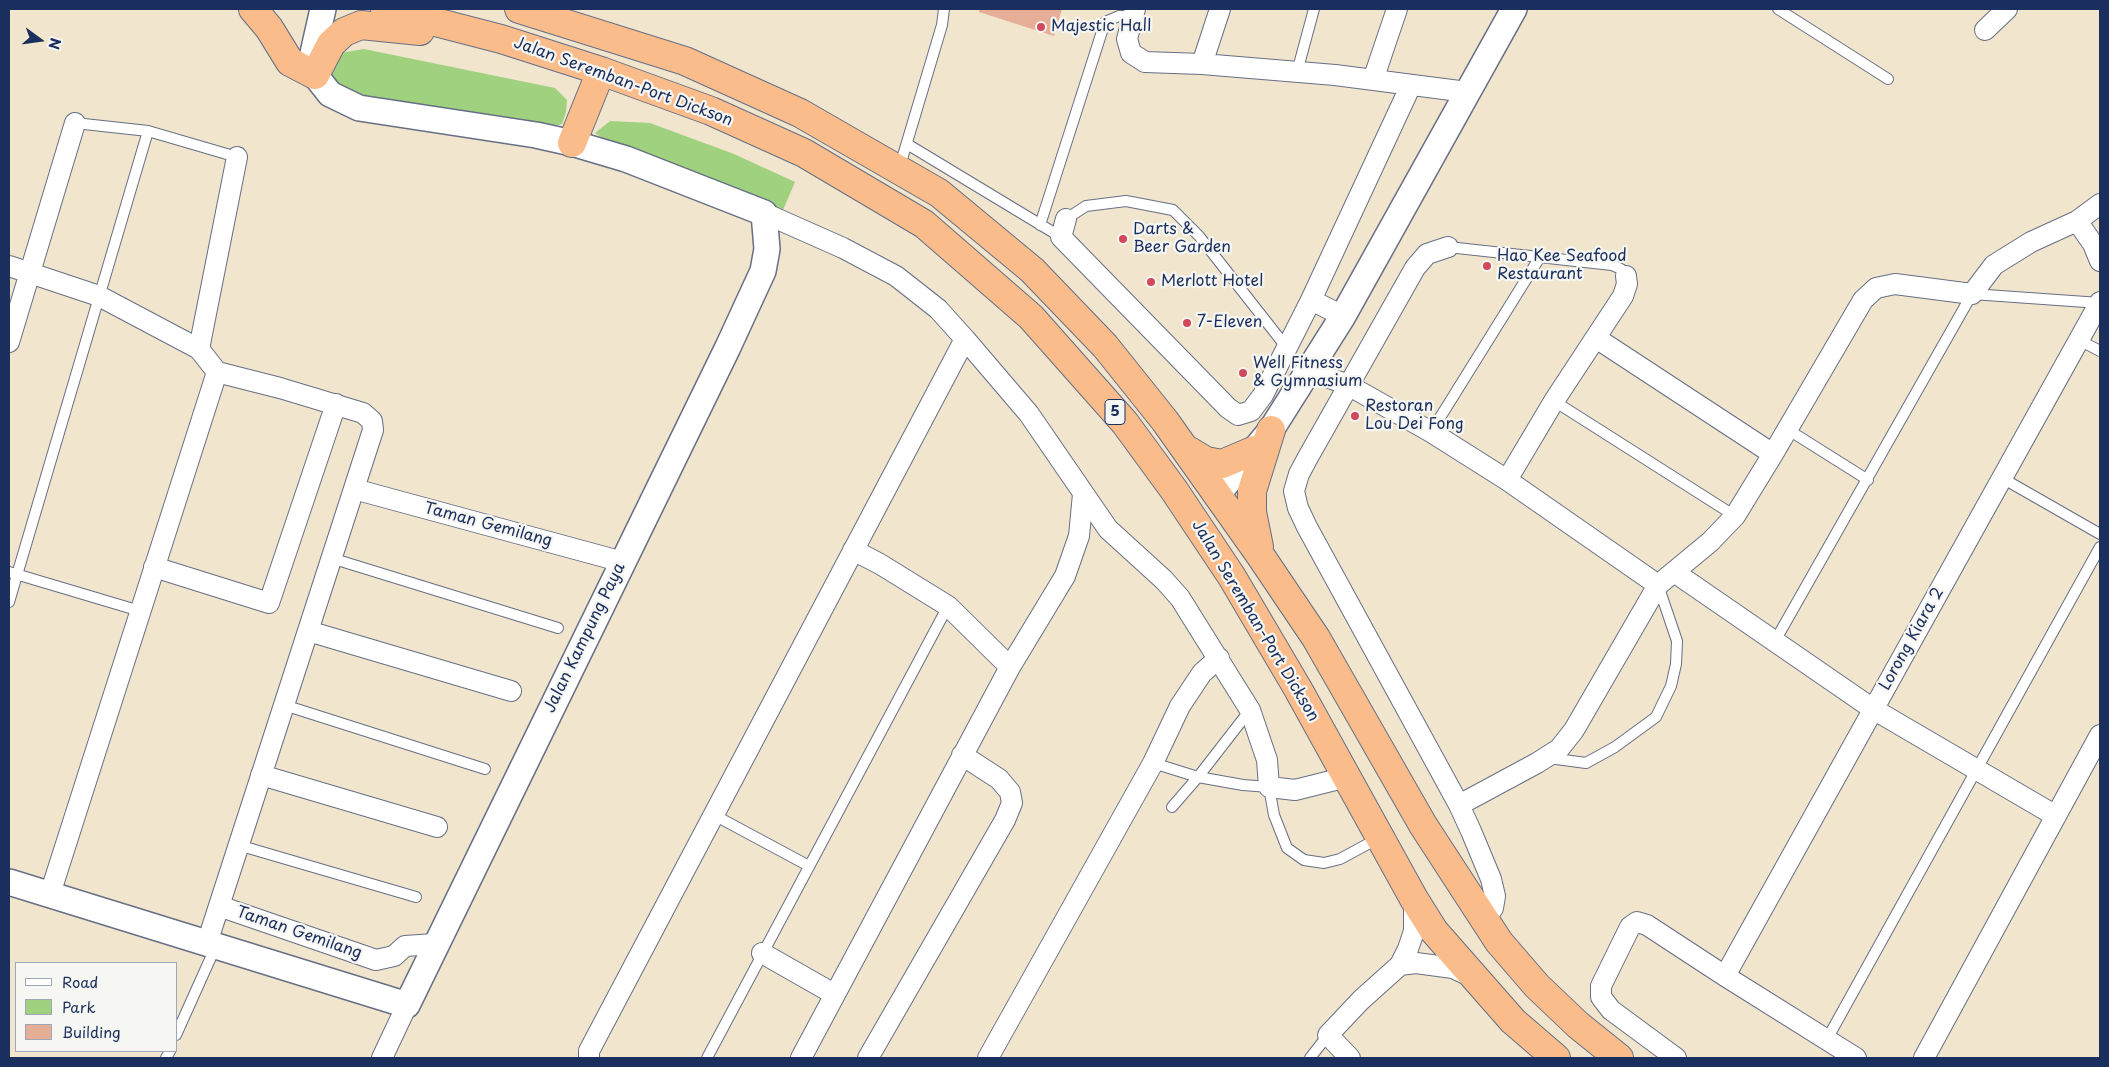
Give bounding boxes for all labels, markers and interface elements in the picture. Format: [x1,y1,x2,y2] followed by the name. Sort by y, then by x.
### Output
[15,15,65,65] north arrow
[1051,17,1151,37] place label: Majestic Hall
[1035,21,1047,33] marker: Majestic Hall
[511,33,735,131] street label: Jalan Seremban-Port Dickson
[44,36,67,52] text: N
[1133,220,1231,258] place label: Darts & Beer Garden
[1117,233,1129,245] marker: Darts & Beer Garden
[1497,247,1627,285] place label: Hao Kee Seafood Restaurant
[1481,260,1493,272] marker: Hao Kee Seafood Restaurant
[1161,272,1263,292] place label: Merlott Hotel
[1145,276,1157,288] marker: Merlott Hotel
[1197,313,1262,333] place label: 7-Eleven
[1181,317,1193,329] marker: 7-Eleven
[1253,354,1363,392] place label: Well Fitness & Gymnasium
[1237,367,1249,379] marker: Well Fitness & Gymnasium
[1365,397,1464,435] place label: Restoran Lou Dei Fong
[1105,400,1125,424] road number: 5
[1349,410,1361,422] marker: Restoran Lou Dei Fong
[422,499,554,551] street label: Taman Gemilang
[1187,517,1323,725] street label: Jalan Seremban-Port Dickson
[540,560,630,716] street label: Jalan Kampung Paya
[1876,584,1948,694] street label: Lorong Kiara 2
[234,903,364,963] street label: Taman Gemilang
[15,962,178,1052] legend
[62,970,98,993] text: Road
[62,995,96,1018] text: Park
[62,1020,121,1043] text: Building

